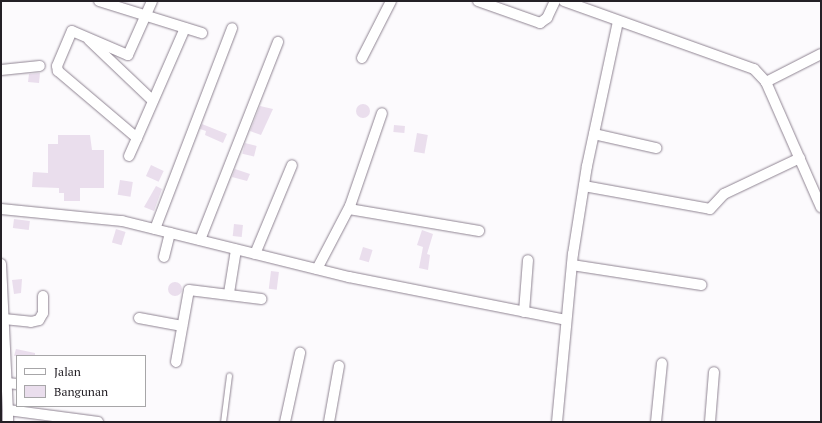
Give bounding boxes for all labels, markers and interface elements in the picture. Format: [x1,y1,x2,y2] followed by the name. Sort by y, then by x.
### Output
[16,355,146,407] legend
[54,364,81,379] text: Jalan
[54,384,108,399] text: Bangunan

